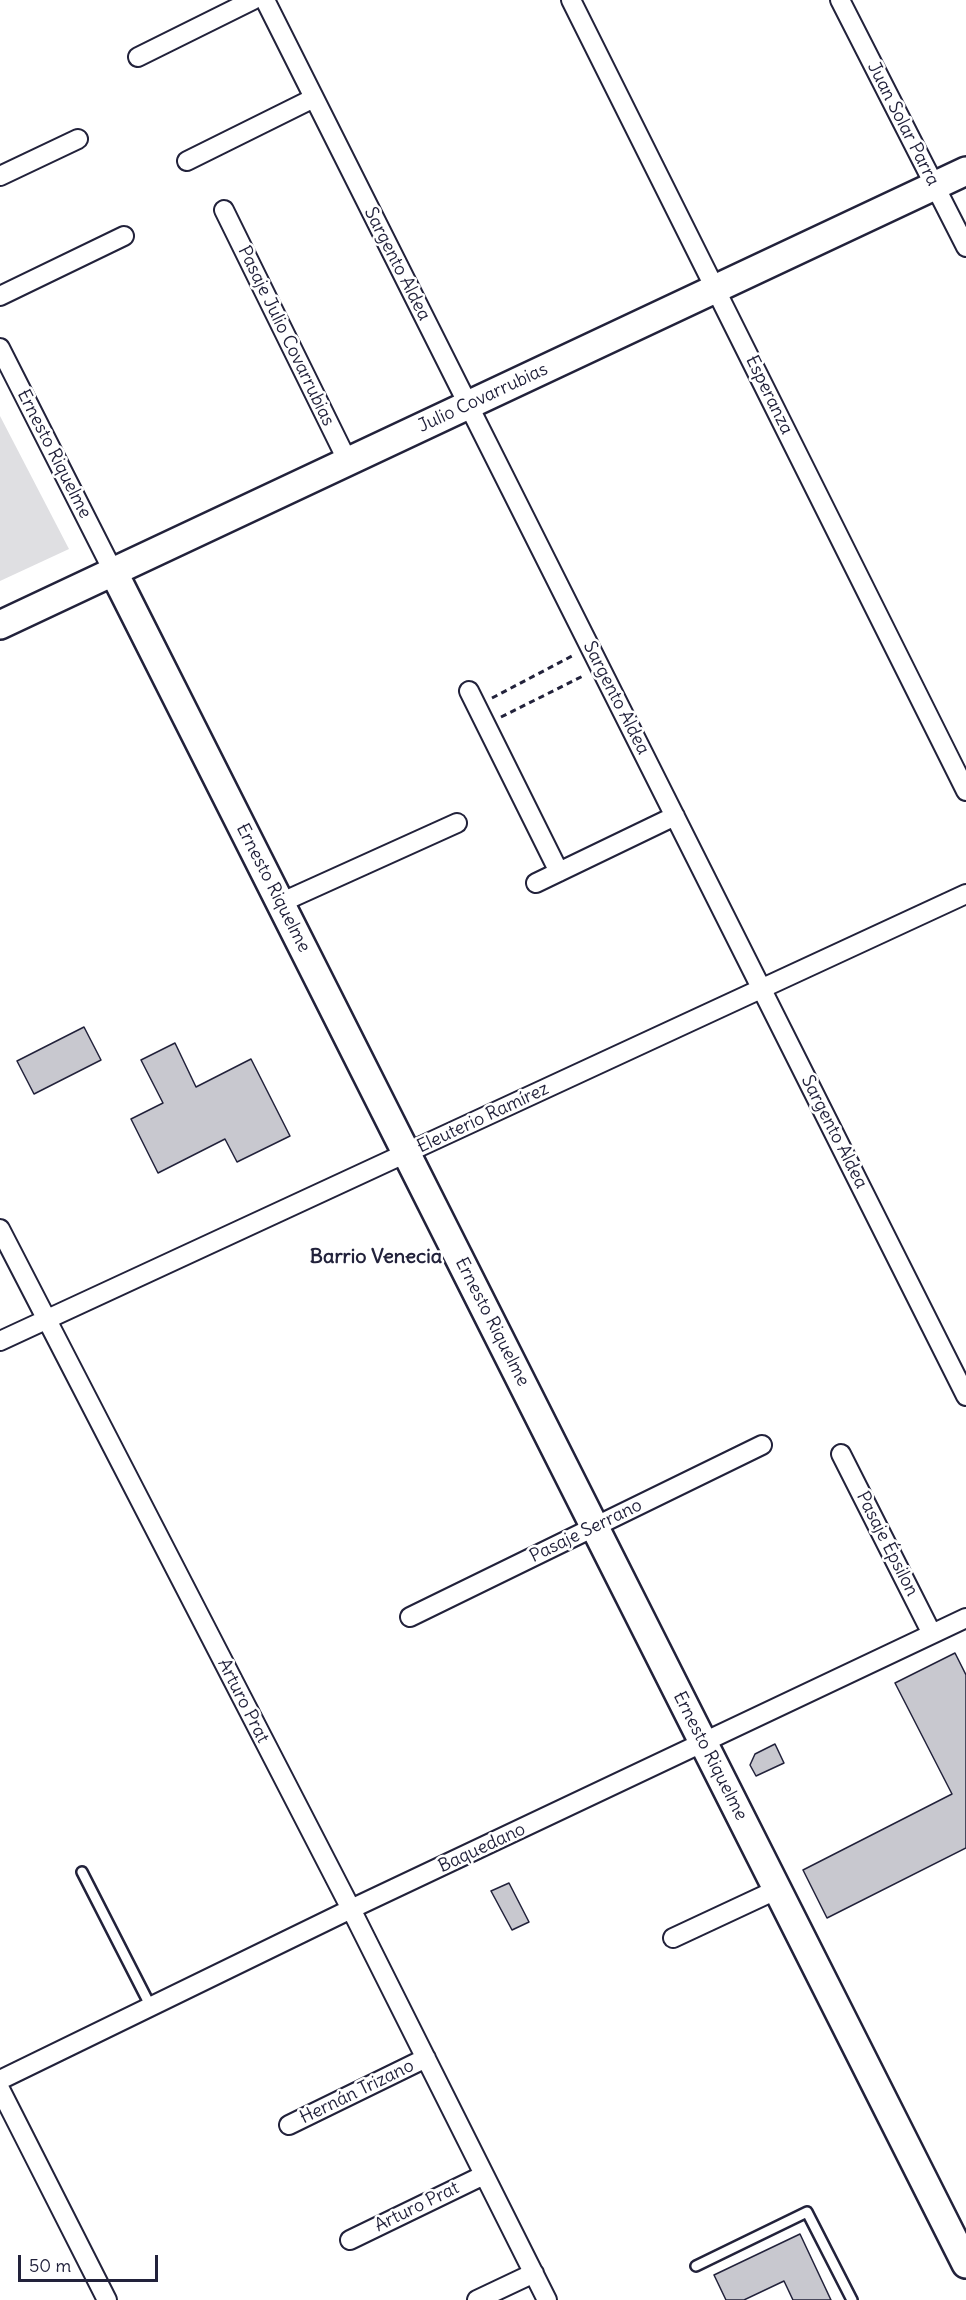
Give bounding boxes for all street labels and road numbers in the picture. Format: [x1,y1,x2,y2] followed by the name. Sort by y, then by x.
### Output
[862,58,944,190] street label: Juan Solar Parra
[359,204,435,324] street label: Sargento Aldea
[233,242,339,430] street label: Pasaje Julio Covarrubias
[741,352,797,438] street label: Esperanza
[415,359,551,437] street label: Julio Covarrubias
[12,386,96,522] street label: Ernesto Riquelme
[578,638,654,758] street label: Sargento Aldea
[231,820,315,956] street label: Ernesto Riquelme
[796,1072,872,1192] street label: Sargento Aldea
[414,1078,552,1158] street label: Eleuterio Ramírez
[450,1254,534,1390] street label: Ernesto Riquelme
[851,1488,923,1600] street label: Pasaje Épsilon
[526,1495,646,1567] street label: Pasaje Serrano
[213,1655,273,1747] street label: Arturo Prat
[668,1688,752,1824] street label: Ernesto Riquelme
[435,1818,529,1878] street label: Baquedano
[296,2055,418,2129] street label: Hernán Trizano
[371,2177,463,2237] street label: Arturo Prat

